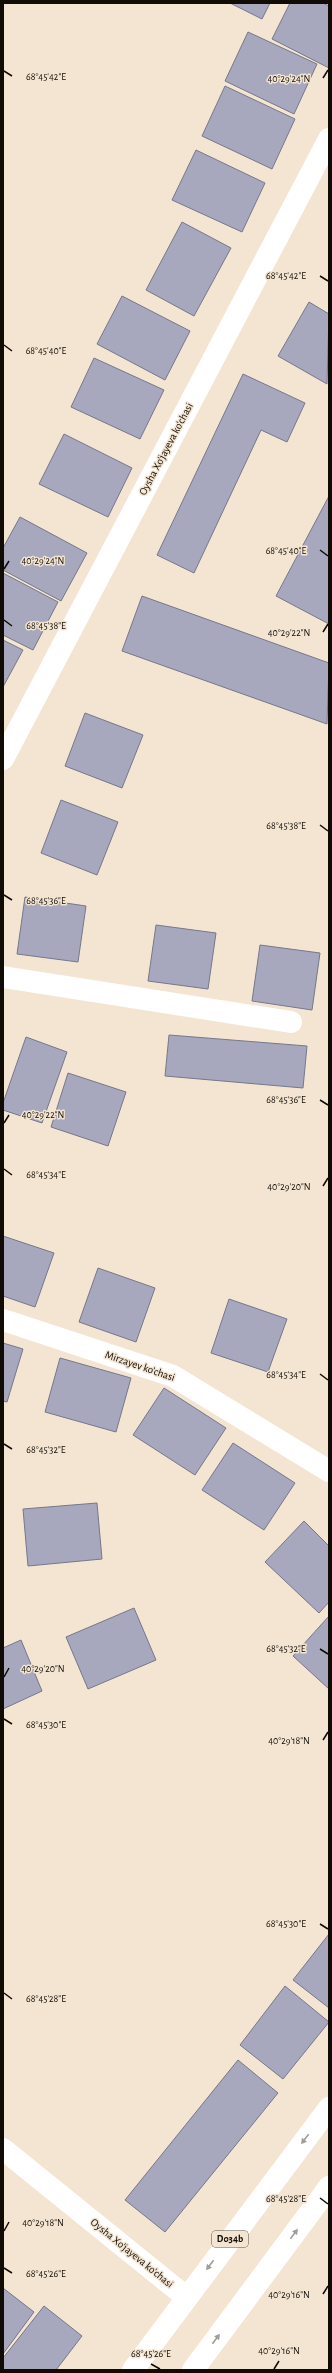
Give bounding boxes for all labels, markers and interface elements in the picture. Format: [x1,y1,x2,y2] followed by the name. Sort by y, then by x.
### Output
[26,72,66,82] text: 68°45'42"E
[268,74,310,84] text: 40°29'24"N
[266,271,306,281] text: 68°45'42"E
[26,346,67,356] text: 68°45'40"E
[137,401,195,497] street label: Oysha Xo'jayeva ko'chasi
[266,546,307,556] text: 68°45'40"E
[22,556,64,566] text: 40°29'24"N
[26,621,66,631] text: 68°45'38"E
[268,628,310,638] text: 40°29'22"N
[266,821,306,831] text: 68°45'38"E
[26,896,66,906] text: 68°45'36"E
[266,1095,306,1105] text: 68°45'36"E
[22,1110,64,1120] text: 40°29'22"N
[26,1170,66,1180] text: 68°45'34"E
[267,1182,311,1192] text: 40°29'20"N
[104,1349,176,1383] street label: Mirzayev ko'chasi
[266,1370,306,1380] text: 68°45'34"E
[26,1445,66,1455] text: 68°45'32"E
[266,1644,306,1654] text: 68°45'32"E
[21,1664,65,1674] text: 40°29'20"N
[26,1720,66,1730] text: 68°45'30"E
[268,1736,310,1746] text: 40°29'18"N
[266,1919,306,1929] text: 68°45'30"E
[26,1994,66,2004] text: 68°45'28"E
[301,2134,310,2145] one-way arrow
[266,2194,306,2204] text: 68°45'28"E
[89,2216,175,2290] street label: Oysha Xo'jayeva ko'chasi
[22,2218,64,2228] text: 40°29'18"N
[289,2229,298,2240] one-way arrow
[212,2231,248,2247] road number: D034b
[206,2260,214,2271] one-way arrow
[26,2269,66,2279] text: 68°45'26"E
[268,2290,310,2300] text: 40°29'16"N
[212,2333,220,2344] one-way arrow
[258,2346,300,2356] text: 40°29'16"N
[131,2349,171,2359] text: 68°45'26"E

